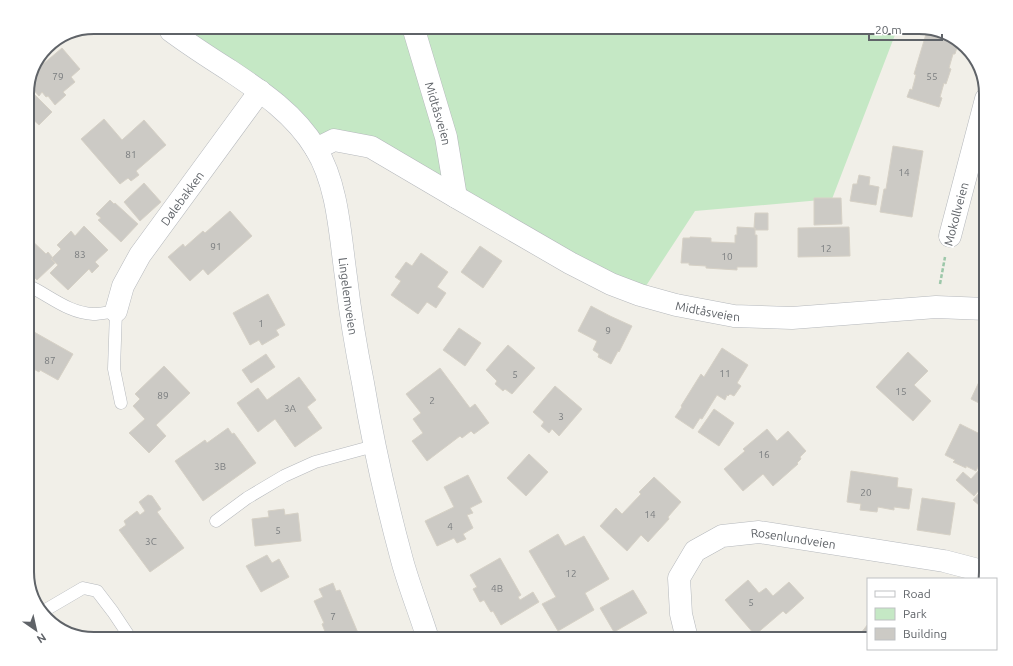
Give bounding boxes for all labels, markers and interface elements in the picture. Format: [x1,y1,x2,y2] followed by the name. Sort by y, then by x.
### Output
[869,16,942,42] scale bar
[875,23,902,36] text: 20 m
[52,71,64,82] house number: 79
[926,71,938,82] house number: 55
[423,80,454,146] street label: Midtåsveien
[125,149,137,160] house number: 81
[898,167,910,178] house number: 14
[158,168,206,228] street label: Dølebakken
[941,181,971,247] street label: Mokollveien
[210,241,222,252] house number: 91
[820,243,832,254] house number: 12
[74,249,86,260] house number: 83
[721,251,733,262] house number: 10
[337,257,361,336] street label: Lingelemveien
[675,299,740,323] street label: Midtåsveien
[258,318,264,329] house number: 1
[605,325,611,336] house number: 9
[44,355,56,366] house number: 87
[719,368,731,379] house number: 11
[512,369,518,380] house number: 5
[895,386,907,397] house number: 15
[157,390,169,401] house number: 89
[429,395,435,406] house number: 2
[284,403,297,414] house number: 3A
[558,411,564,422] house number: 3
[758,449,770,460] house number: 16
[214,461,226,472] house number: 3B
[860,487,872,498] house number: 20
[644,509,656,520] house number: 14
[447,521,453,532] house number: 4
[275,525,281,536] house number: 5
[750,525,837,550] street label: Rosenlundveien
[145,536,157,547] house number: 3C
[565,568,577,579] house number: 12
[867,578,997,650] legend
[491,583,503,594] house number: 4B
[903,587,931,600] text: Road
[748,597,754,608] house number: 5
[903,607,927,620] text: Park
[16,610,56,650] north arrow
[330,611,336,622] house number: 7
[903,627,947,640] text: Building
[35,631,48,646] text: N

